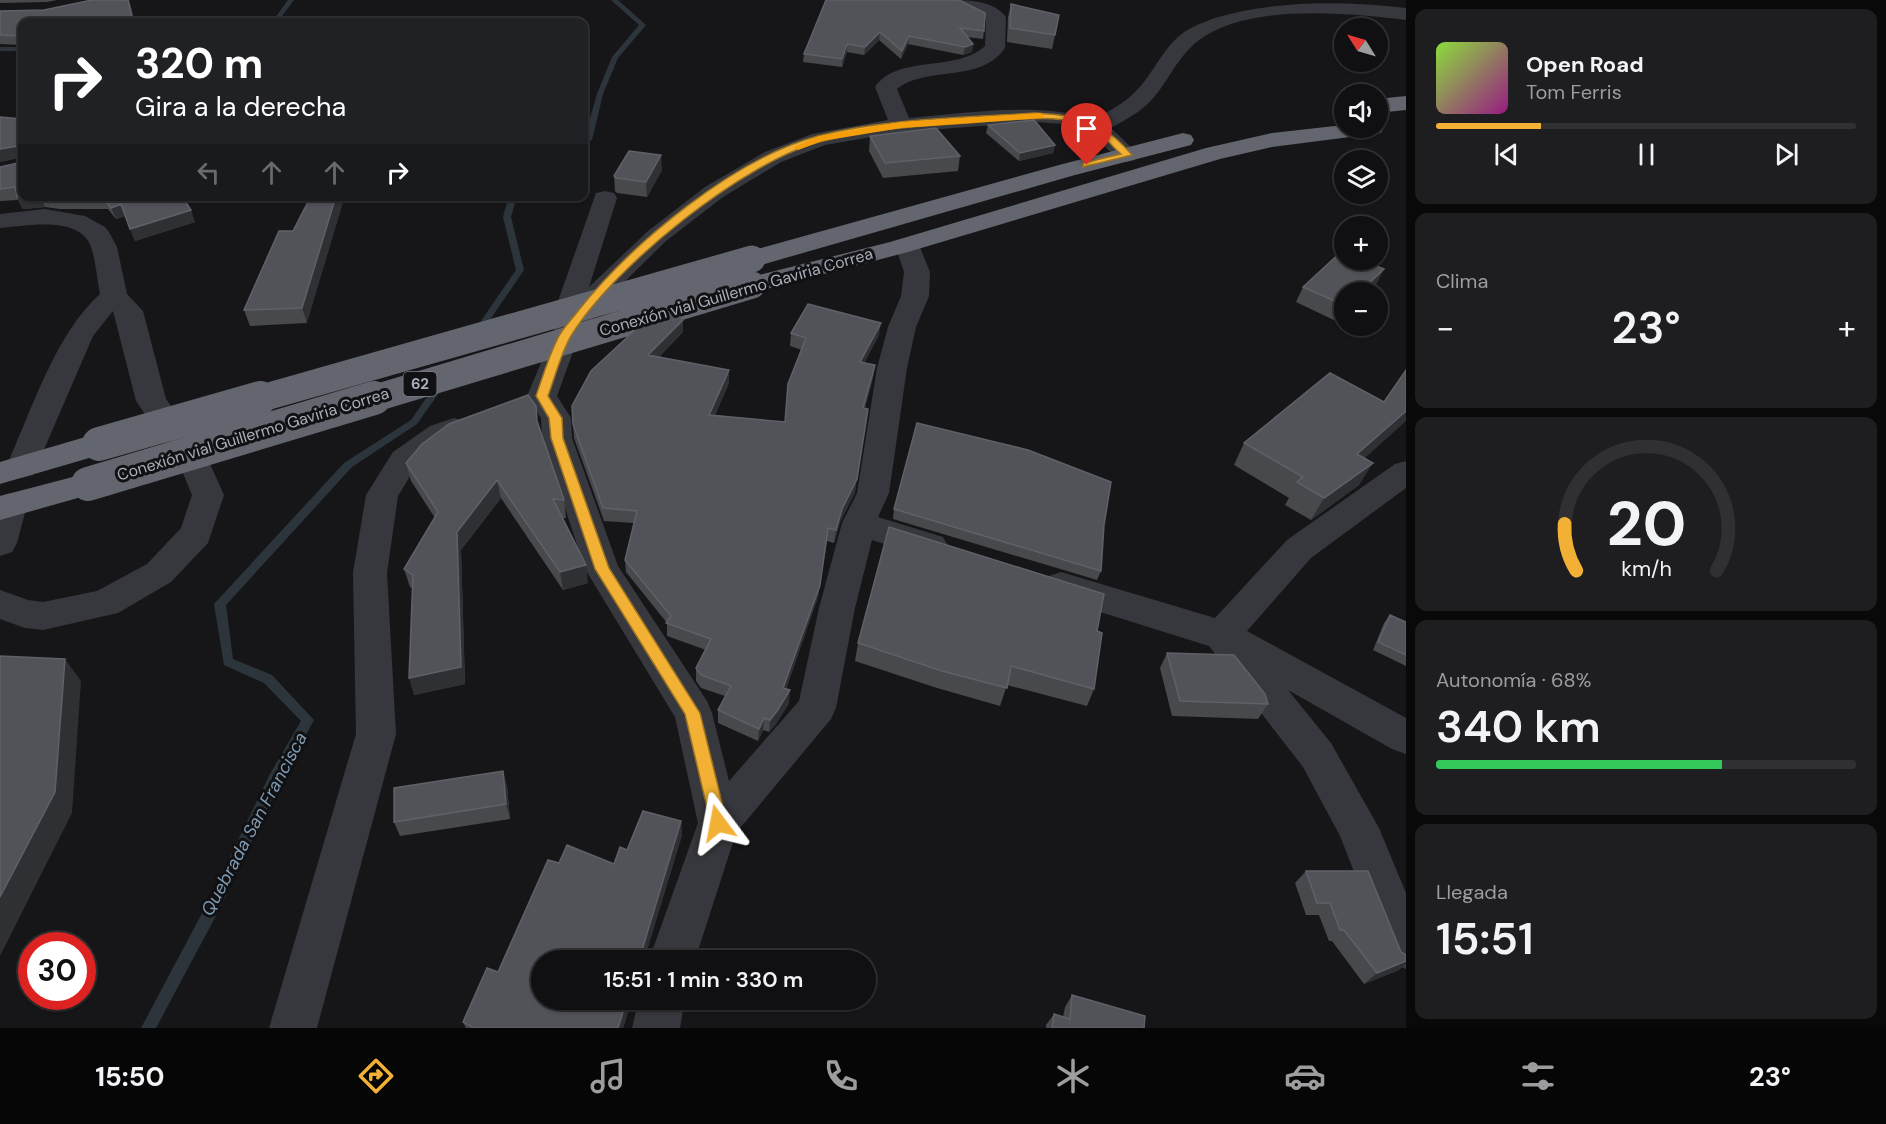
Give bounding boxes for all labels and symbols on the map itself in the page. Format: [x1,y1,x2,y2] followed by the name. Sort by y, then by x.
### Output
[1334,18,1388,72] north arrow
[1061,103,1112,165] pin
[597,243,875,341] street label: Conexión vial Guillermo Gaviria Correa
[404,372,436,396] road number: 62
[114,383,392,485] street label: Conexión vial Guillermo Gaviria Correa
[195,728,313,920] water label: Quebrada San Francisca
[686,791,750,855] position arrow
[18,932,96,1010] speed limit sign: 30

